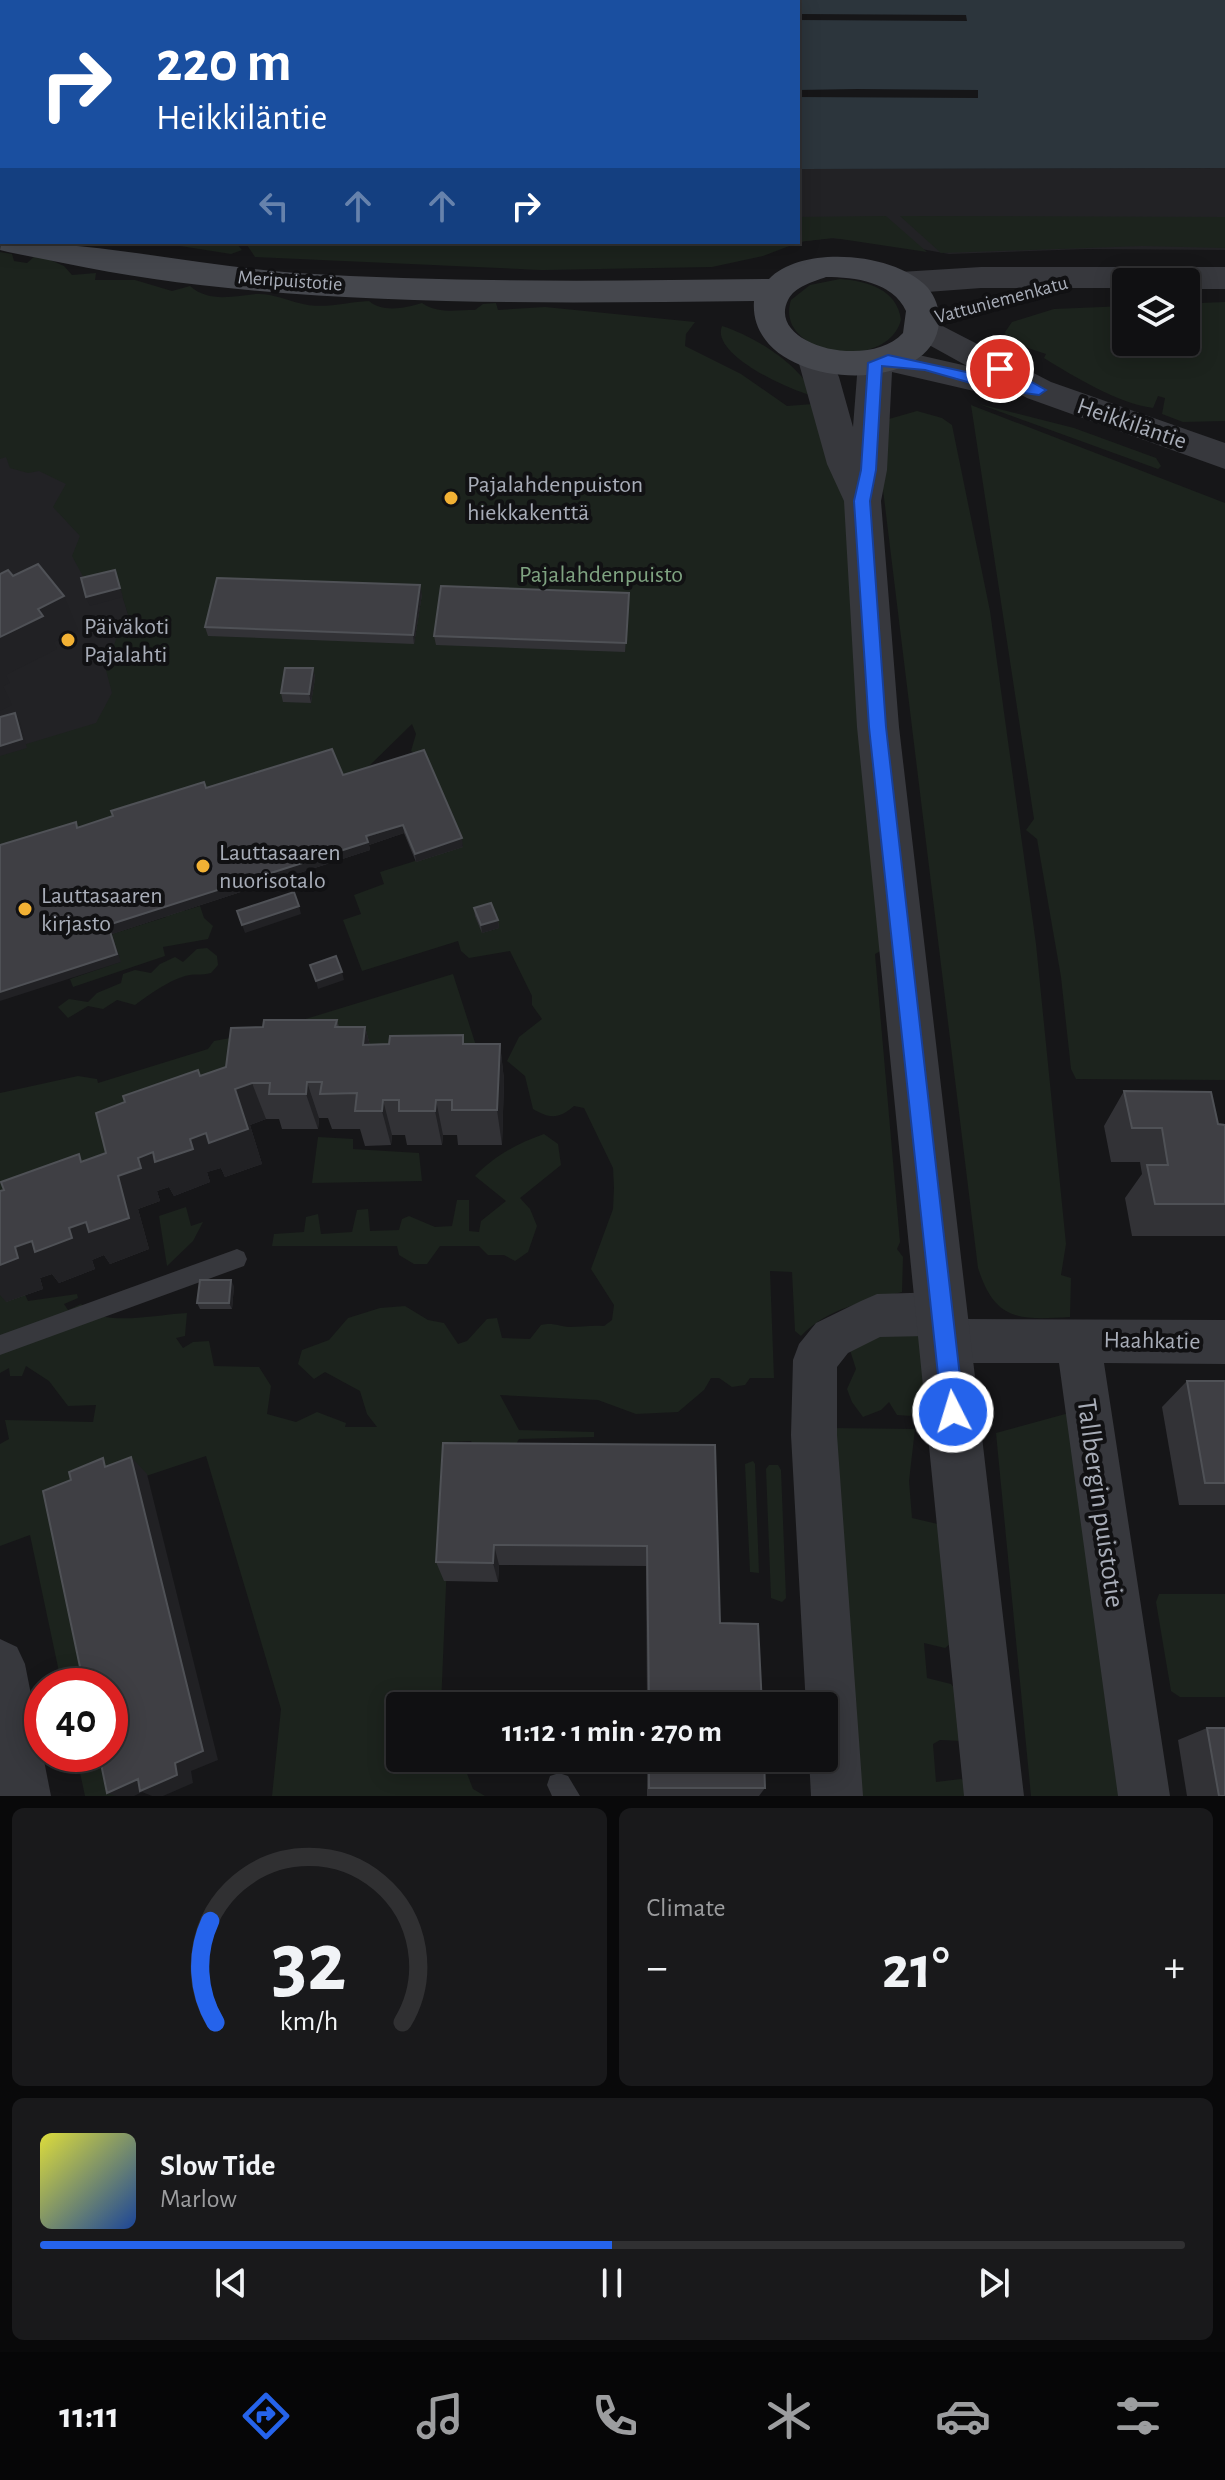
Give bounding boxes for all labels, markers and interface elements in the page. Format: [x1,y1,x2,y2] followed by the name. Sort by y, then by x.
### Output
[24,32,128,136] icon: right
[156,35,292,91] text: 220 m
[156,100,327,136] text: Heikkiläntie
[252,184,296,228] icon: left
[336,184,380,228] icon: ahead
[420,184,464,228] icon: ahead
[504,184,548,228] icon: right
[237,267,343,295] street label: Meripuistotie
[1112,268,1200,356] map controls
[1112,268,1200,356] button: layers
[933,273,1070,327] street label: Vattuniemenkatu
[966,335,1034,403] pin
[978,347,1022,391] icon: arrive
[1074,394,1190,454] street label: Heikkiläntie
[467,473,643,525] place label: Pajalahdenpuiston hiekkakenttä
[442,489,460,507] marker: Pajalahdenpuiston hiekkakenttä
[519,563,683,587] park label: Pajalahdenpuisto
[84,615,169,667] place label: Päiväkoti Pajalahti
[59,631,77,649] marker: Päiväkoti Pajalahti
[219,841,341,893] place label: Lauttasaaren nuorisotalo
[194,857,212,875] marker: Lauttasaaren nuorisotalo
[41,884,163,936] place label: Lauttasaaren kirjasto
[16,900,34,918] marker: Lauttasaaren kirjasto
[1103,1328,1201,1354] street label: Haahkatie
[911,1370,995,1454] position arrow
[1071,1397,1129,1610] street label: Tallbergin puistotie
[24,1668,128,1772] speed limit sign: 40
[502,1717,722,1747] text: 11:12 · 1 min · 270 m
[647,1895,725,1921] text: Climate
[272,1922,347,2006] text: 32
[882,1939,949,1999] text: 21°
[647,1946,668,1990] text: −
[1164,1946,1185,1990] text: +
[280,2007,339,2036] text: km/h
[160,2151,275,2181] text: Slow Tide
[160,2186,237,2212] text: Marlow
[209,2261,253,2305] icon: previous
[590,2261,634,2305] icon: pause
[972,2261,1016,2305] icon: next
[238,2388,294,2444] icon: directions
[412,2388,468,2444] icon: music
[587,2388,643,2444] icon: phone
[761,2388,817,2444] icon: climate
[935,2388,991,2444] icon: car
[1110,2388,1166,2444] icon: filters
[59,2398,119,2434] text: 11:11

